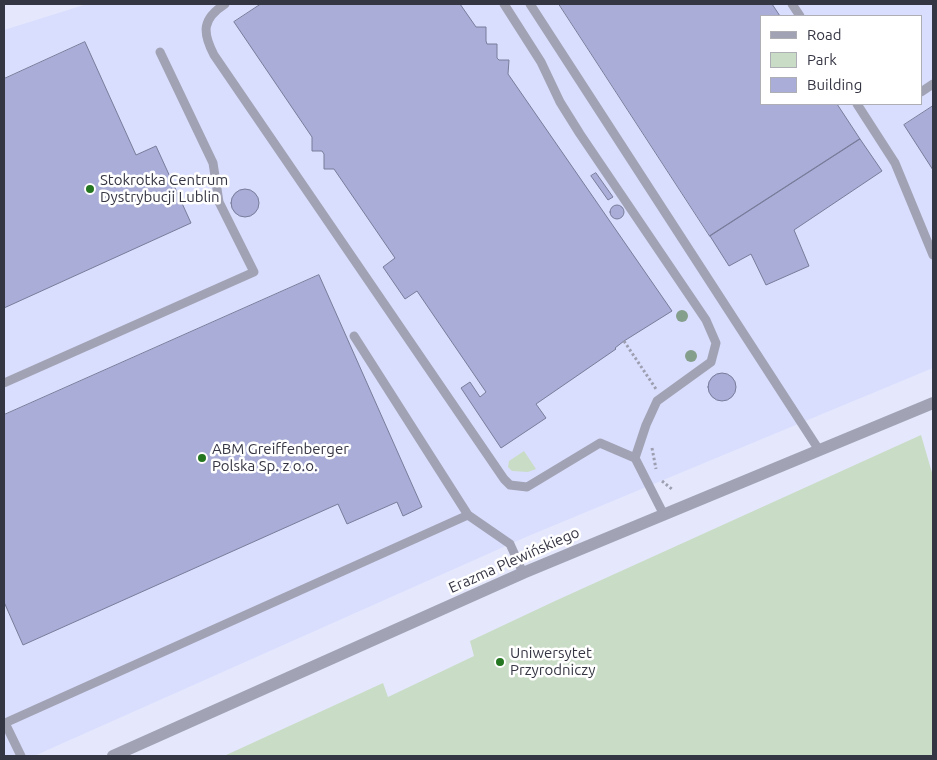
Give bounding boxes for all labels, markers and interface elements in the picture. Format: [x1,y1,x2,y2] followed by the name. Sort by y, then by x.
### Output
[760,15,922,105] legend
[807,26,842,43] text: Road
[807,51,837,68] text: Park
[807,76,862,93] text: Building
[100,171,228,206] place label: Stokrotka Centrum Dystrybucji Lublin
[84,183,96,195] marker: Stokrotka Centrum Dystrybucji Lublin
[212,440,349,475] place label: ABM Greiffenberger Polska Sp. z o.o.
[196,452,208,464] marker: ABM Greiffenberger Polska Sp. z o.o.
[446,523,582,597] street label: Erazma Plewińskiego
[510,644,595,679] place label: Uniwersytet Przyrodniczy
[494,656,506,668] marker: Uniwersytet Przyrodniczy

